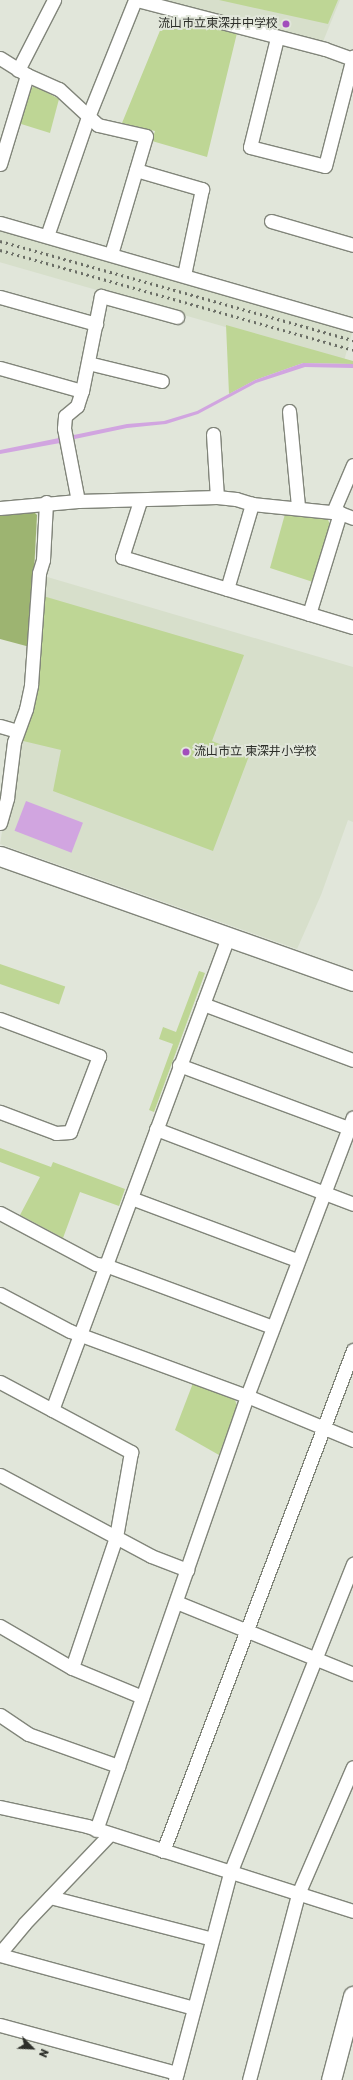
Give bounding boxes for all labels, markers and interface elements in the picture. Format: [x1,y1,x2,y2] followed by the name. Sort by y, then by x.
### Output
[158,17,278,31] place label: 流山市立東深井中学校
[281,19,291,29] marker: 流山市立東深井中学校
[194,745,317,759] place label: 流山市立 東深井小学校
[181,747,191,757] marker: 流山市立 東深井小学校
[12,2028,52,2068] north arrow
[36,2047,51,2059] text: N

